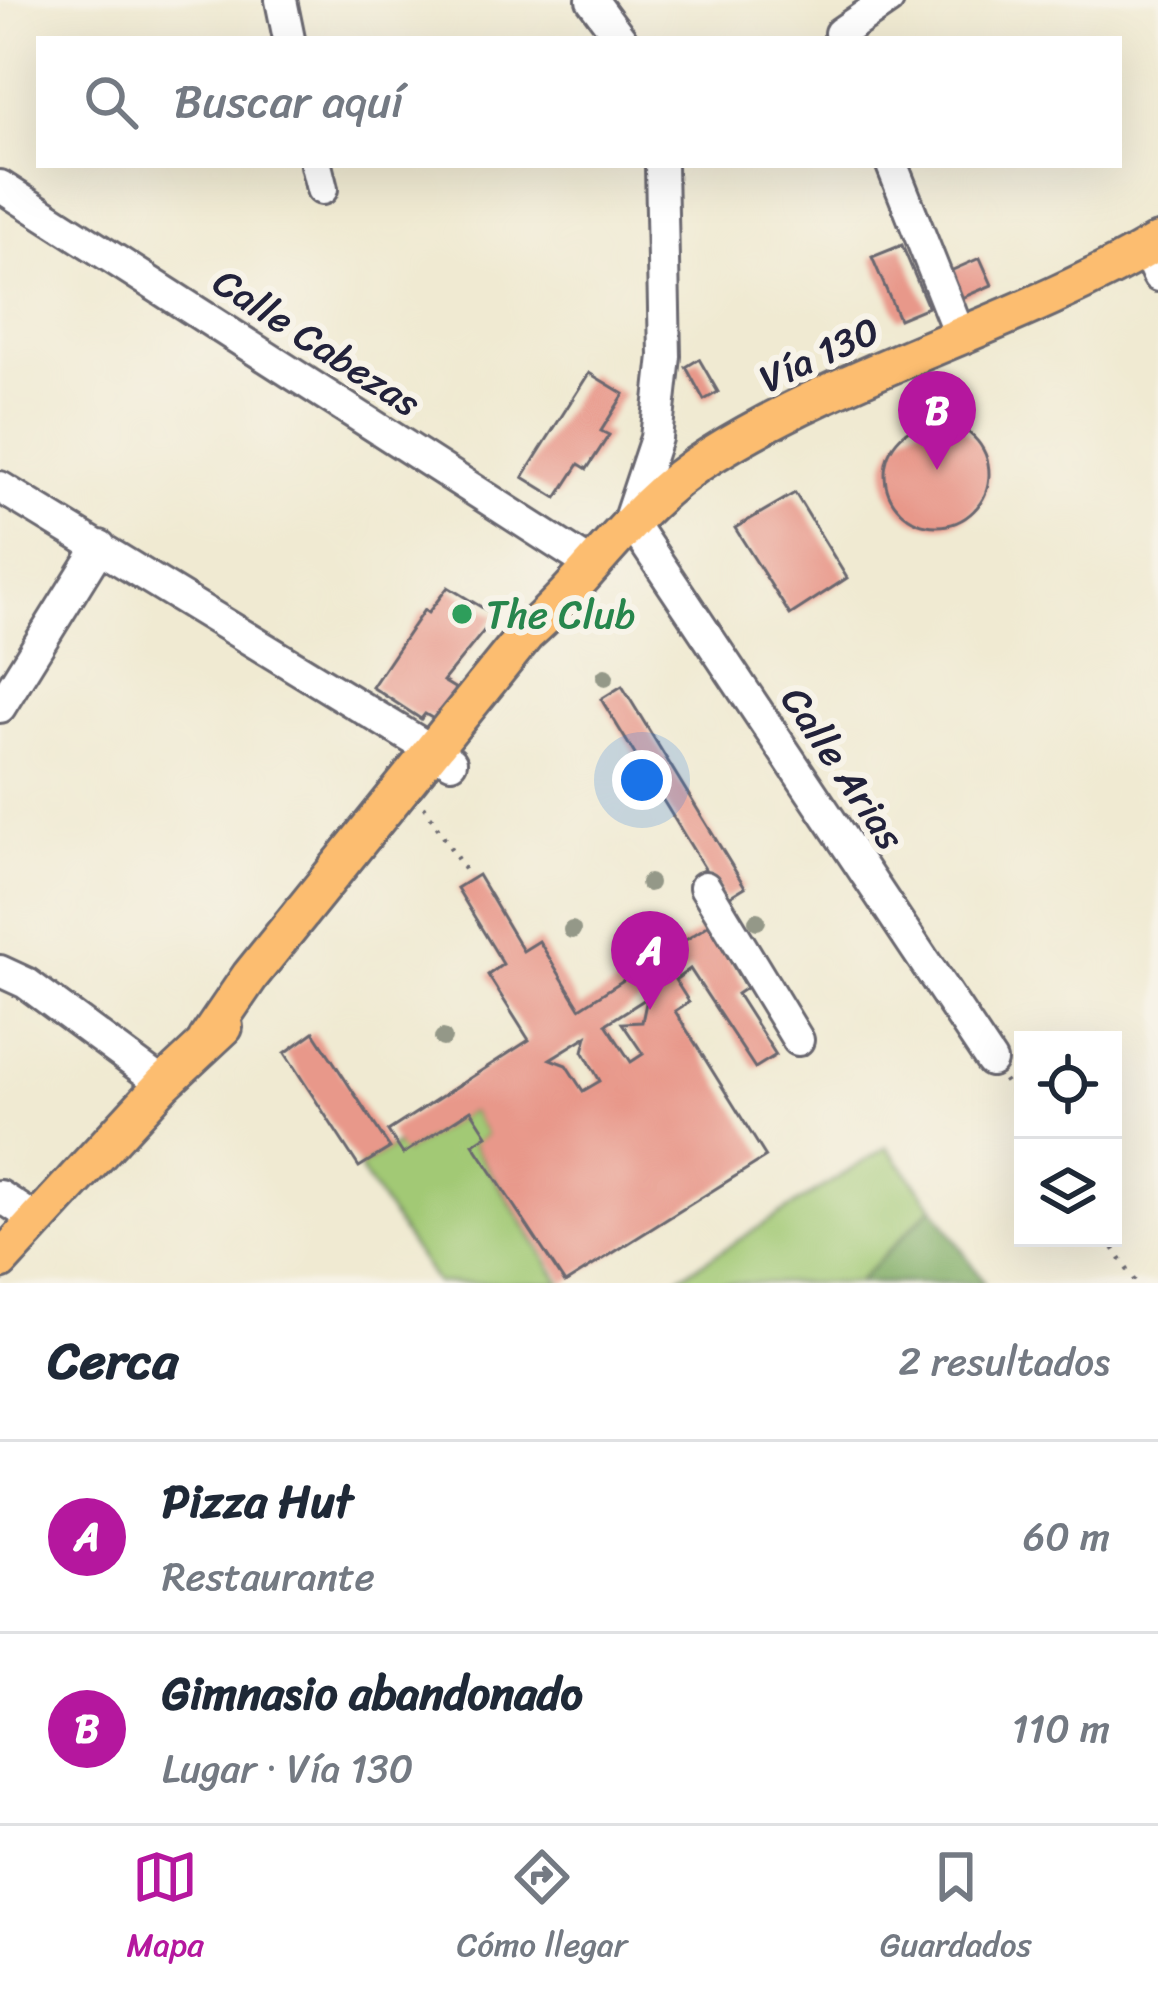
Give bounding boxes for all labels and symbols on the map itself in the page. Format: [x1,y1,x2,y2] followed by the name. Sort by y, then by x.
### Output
[199,248,435,436] street label: Calle Cabezas
[747,296,891,412] street label: Vía 130
[898,371,976,470] pin: B
[486,580,636,649] place label: The Club
[449,601,475,627] marker: The Club
[762,672,924,865] street label: Calle Arias
[612,750,672,810] your location
[611,911,689,1010] pin: A

